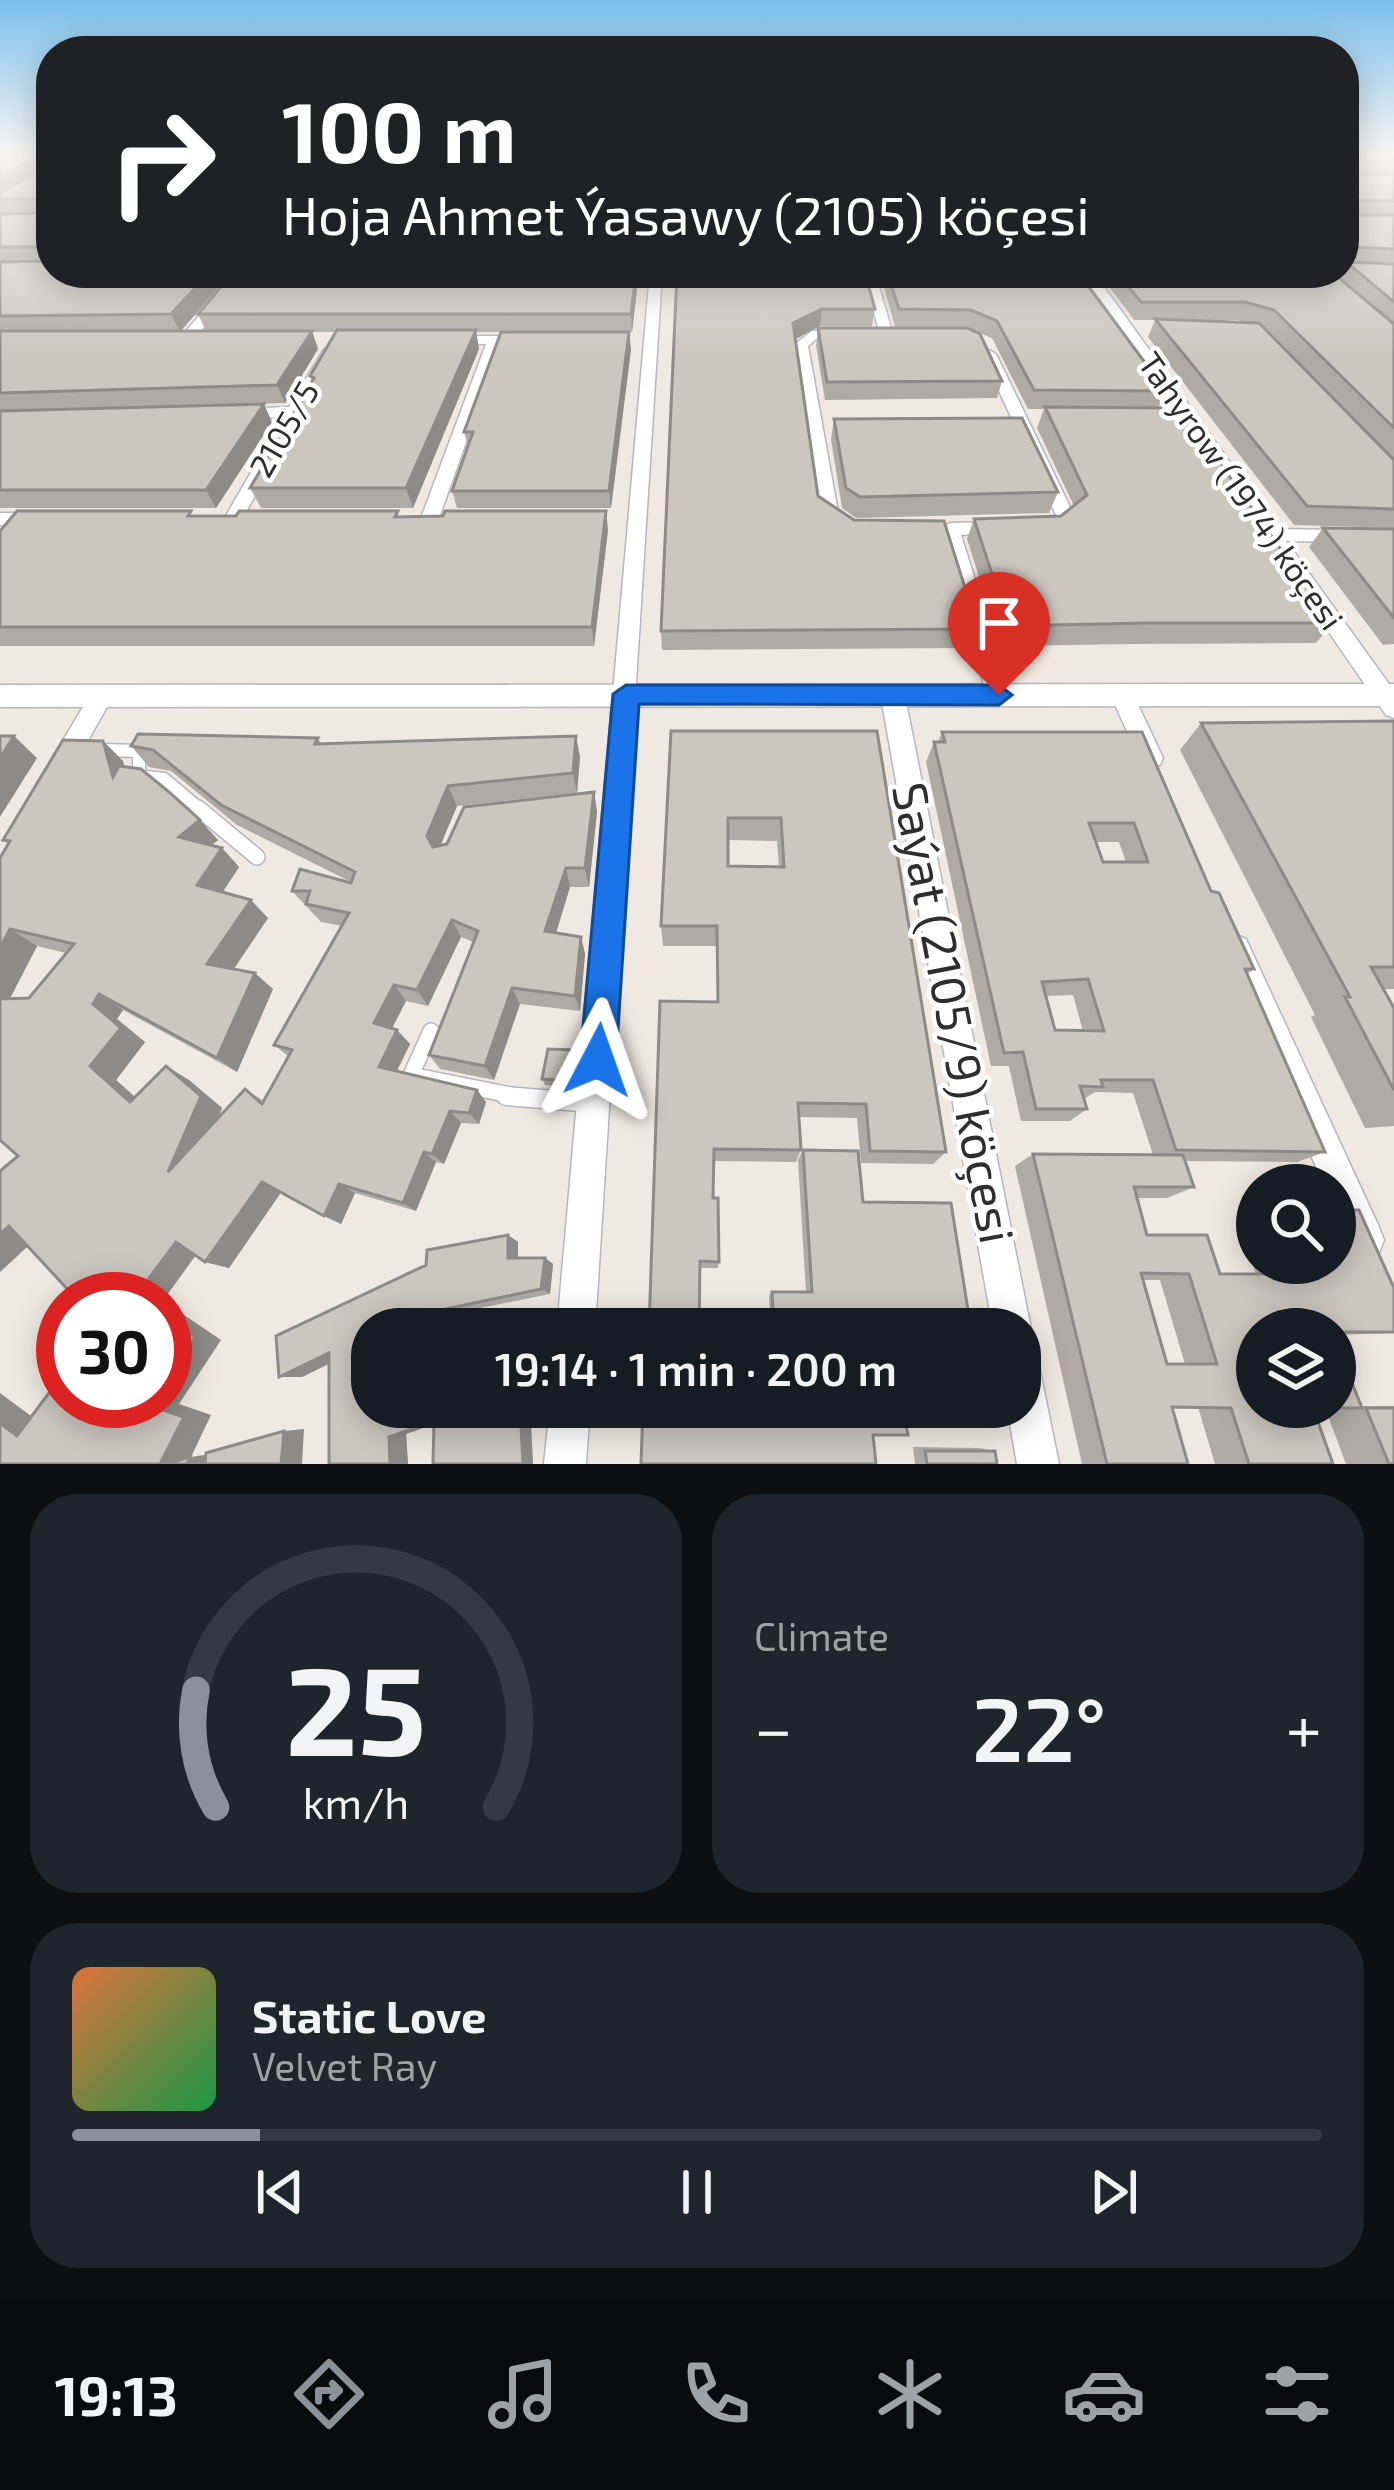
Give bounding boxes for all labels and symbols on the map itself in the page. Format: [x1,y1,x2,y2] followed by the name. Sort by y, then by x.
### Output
[1129,344,1353,638] street label: Tahyrow (1974) köçesi
[240,373,326,484] street label: 2105/5
[948,572,1050,695] pin
[880,777,1028,1248] street label: Saýat (2105/9) köçesi
[535,997,661,1123] position arrow
[36,1272,192,1428] speed limit sign: 30

